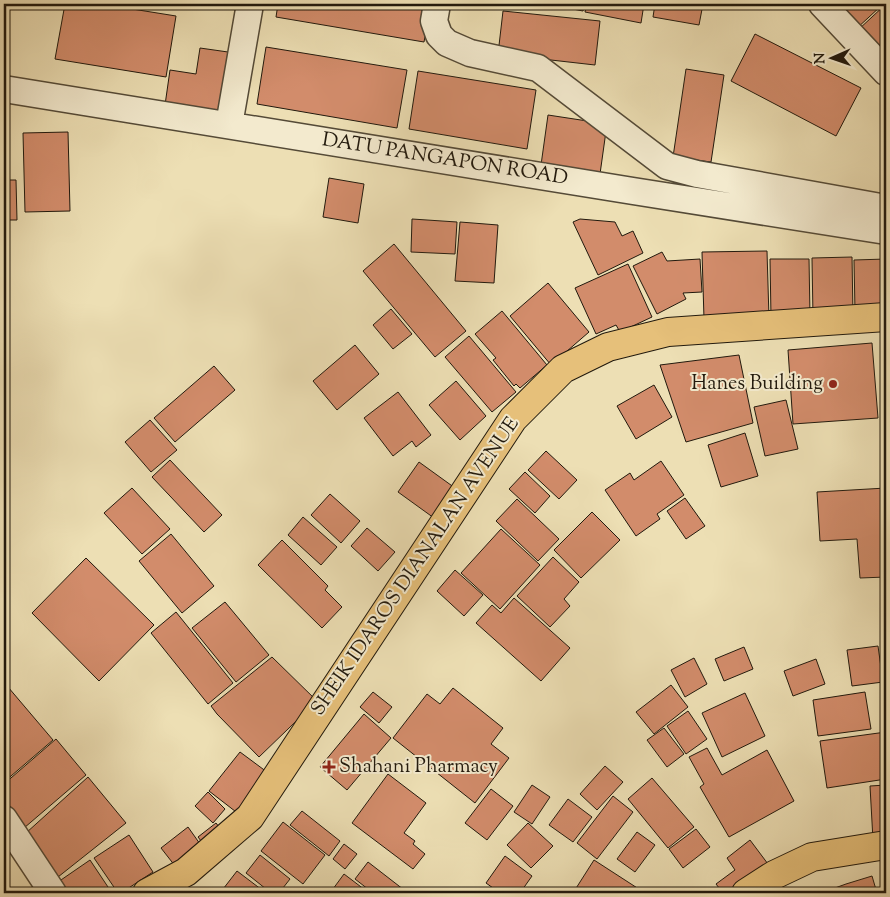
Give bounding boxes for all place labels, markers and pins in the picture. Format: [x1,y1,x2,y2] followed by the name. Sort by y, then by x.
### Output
[691,370,823,399] place label: Hanes Building
[827,378,839,390] marker: Hanes Building
[339,753,498,782] place label: Shahani Pharmacy
[323,761,335,773] marker: Shahani Pharmacy

